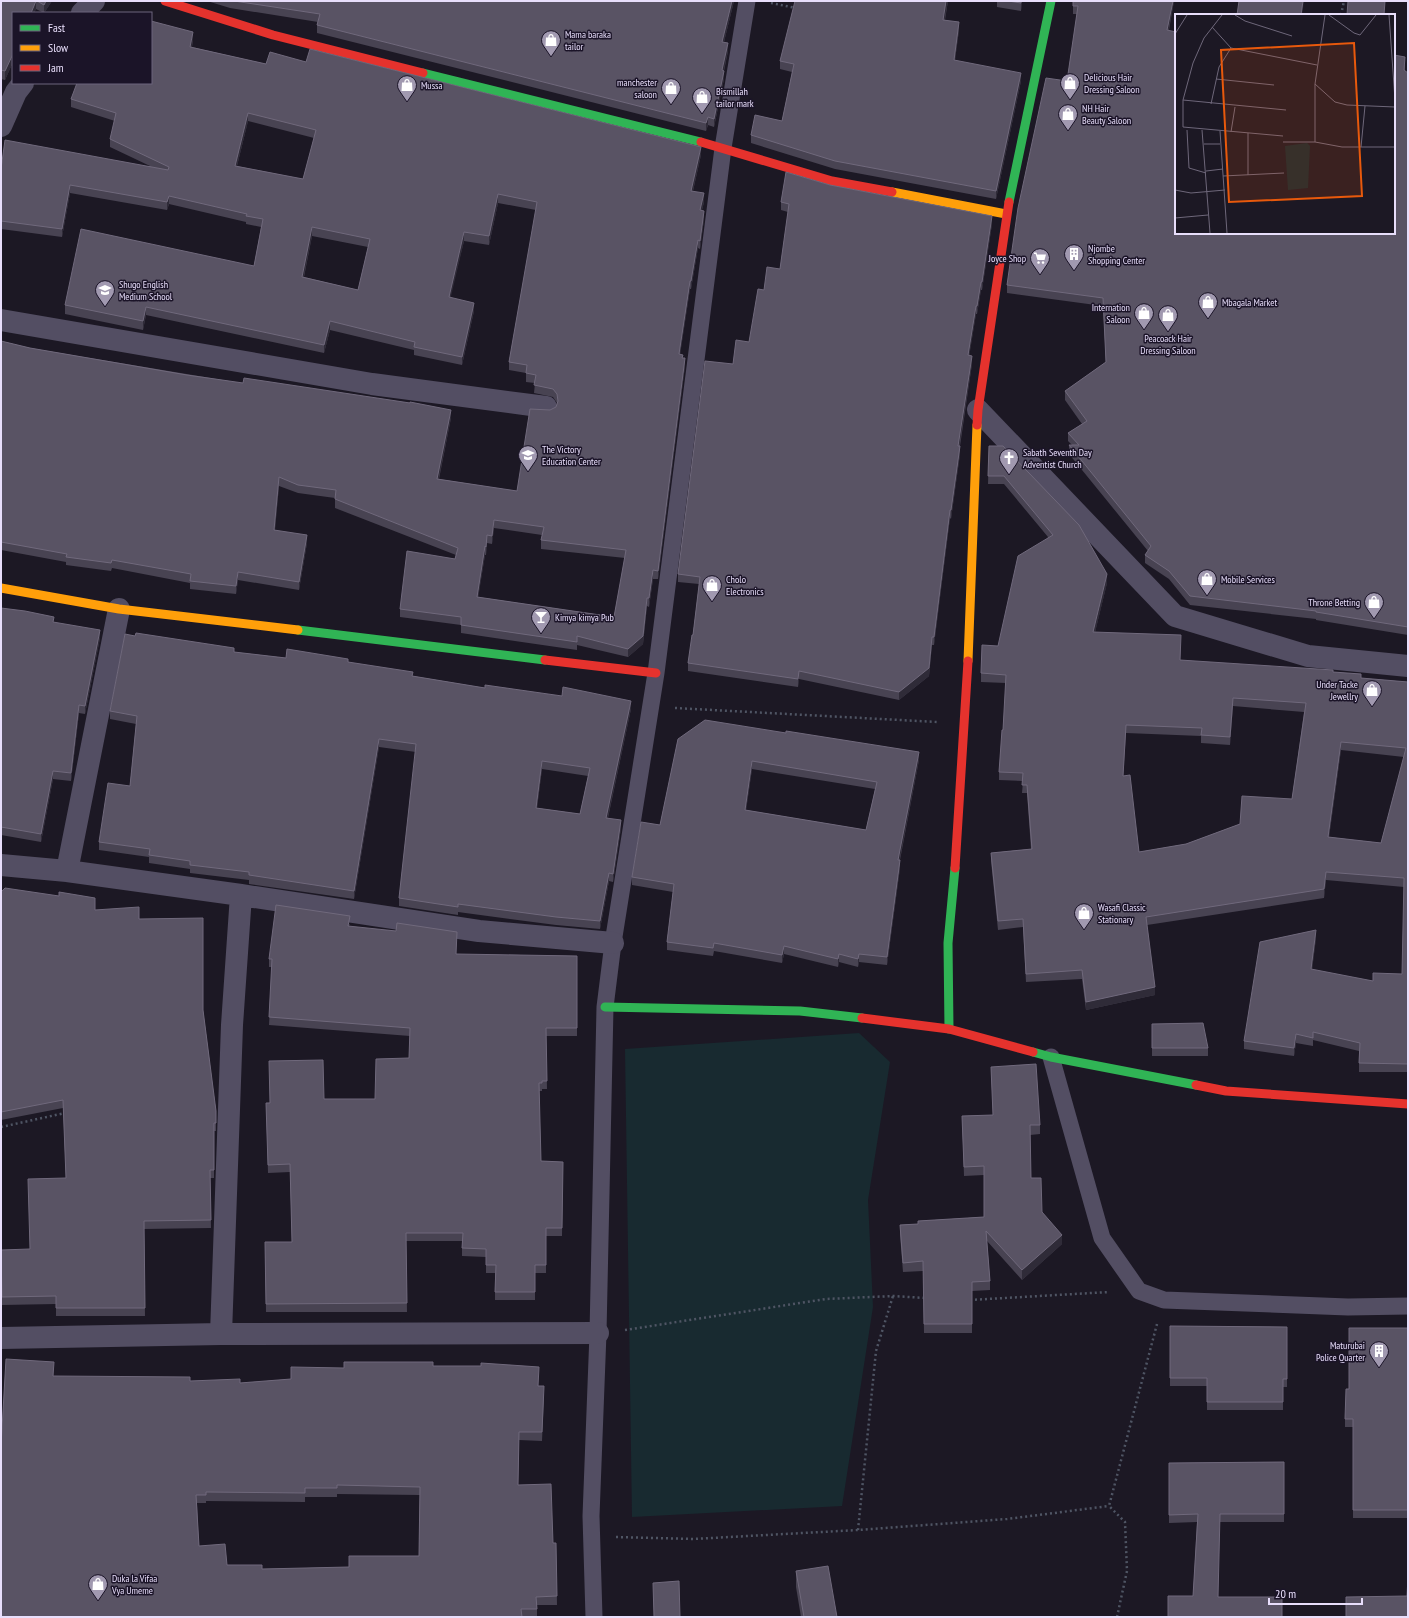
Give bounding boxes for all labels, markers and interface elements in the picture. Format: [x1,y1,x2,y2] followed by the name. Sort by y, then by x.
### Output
[12,12,152,84] legend
[1175,14,1395,234] inset map
[48,20,66,35] text: Fast
[565,28,611,53] place label: Mama baraka tailor
[540,29,562,57] shop icon: Mama baraka tailor
[48,40,69,55] text: Slow
[47,60,64,75] text: Jam
[1084,71,1140,96] place label: Delicious Hair Dressing Saloon
[1059,72,1081,100] shop icon: Delicious Hair Dressing Saloon
[396,74,418,102] shop icon: Mussa
[617,76,657,101] place label: manchester saloon
[660,77,682,105] shop icon: manchester saloon
[421,79,442,92] place label: Mussa
[716,85,754,110] place label: Bismillah tailor mark
[691,86,713,114] shop icon: Bismillah tailor mark
[1082,102,1131,127] place label: NH Hair Beauty Saloon
[1057,103,1079,131] shop icon: NH Hair Beauty Saloon
[1088,242,1145,267] place label: Njombe Shopping Center
[1063,243,1085,271] building icon: Njombe Shopping Center
[1029,247,1051,275] supermarket icon: Joyce Shop
[988,252,1026,265] place label: Joyce Shop
[119,278,173,303] place label: Shugo English Medium School
[94,279,116,307] school or university icon: Shugo English Medium School
[1197,291,1219,319] shop icon: Mbagala Market
[1222,296,1278,309] place label: Mbagala Market
[1092,301,1130,326] place label: Internation Saloon
[1133,302,1155,330] shop icon: Internation Saloon
[1157,304,1179,332] shop icon: Peacoack Hair Dressing Saloon
[1140,332,1196,357] place label: Peacoack Hair Dressing Saloon
[542,443,601,468] place label: The Victory Education Center
[517,444,539,472] school or university icon: The Victory Education Center
[1023,446,1092,471] place label: Sabath Seventh Day Adventist Church
[998,447,1020,475] church icon: Sabath Seventh Day Adventist Church
[1196,568,1218,596] shop icon: Mobile Services
[726,573,764,598] place label: Cholo Electronics
[1221,573,1275,586] place label: Mobile Services
[701,574,723,602] shop icon: Cholo Electronics
[1363,591,1385,619] shop icon: Throne Betting
[1308,596,1360,609] place label: Throne Betting
[530,606,552,634] bar icon: Kimya kimya Pub
[555,611,614,624] place label: Kimya kimya Pub
[1316,678,1358,703] place label: Under Tacke Jewellry
[1361,679,1383,707] shop icon: Under Tacke Jewellry
[1098,901,1146,926] place label: Wasafi Classic Stationary
[1073,902,1095,930] shop icon: Wasafi Classic Stationary
[1316,1339,1365,1364] place label: Maturubai Police Quarter
[1368,1340,1390,1368] building icon: Maturubai Police Quarter
[111,1572,157,1597] place label: Duka la Vifaa Vya Umeme
[87,1573,109,1601] shop icon: Duka la Vifaa Vya Umeme
[1269,1580,1362,1606] scale bar
[1275,1586,1296,1601] text: 20 m

